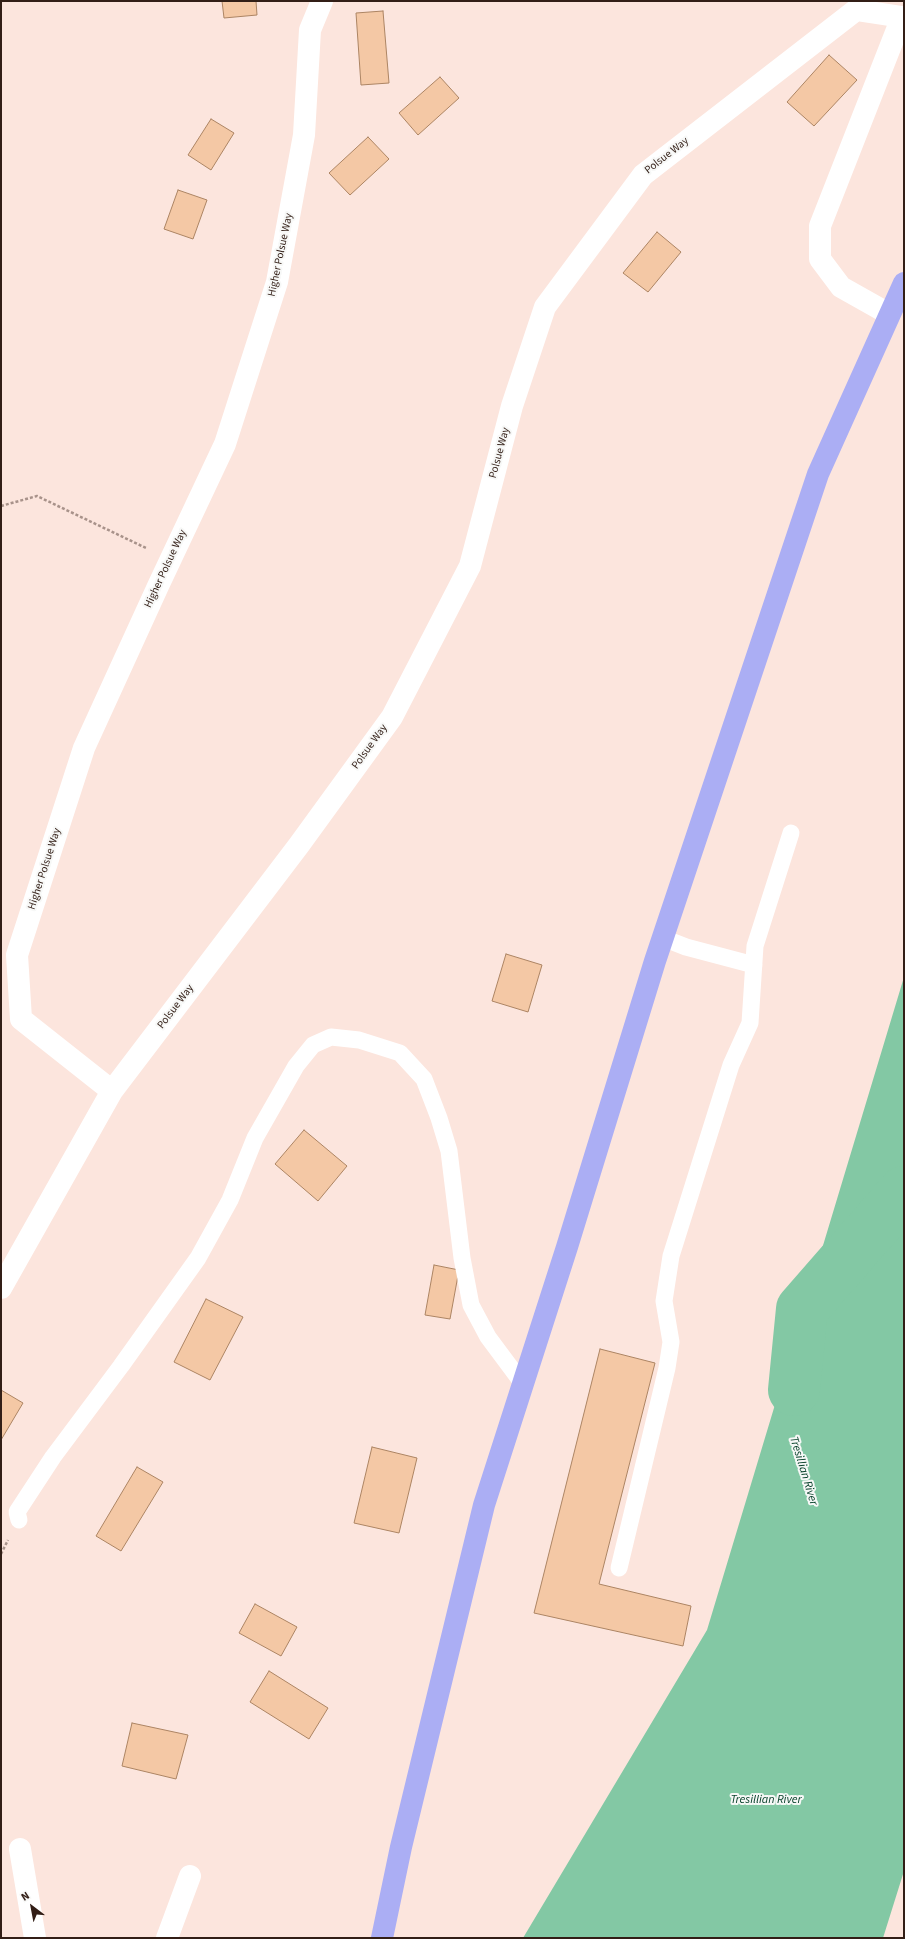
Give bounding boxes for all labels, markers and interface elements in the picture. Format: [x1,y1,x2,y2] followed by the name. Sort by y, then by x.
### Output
[642,135,692,177] street label: Polsue Way
[266,212,296,298] street label: Higher Polsue Way
[487,426,513,480] street label: Polsue Way
[142,528,190,610] street label: Higher Polsue Way
[349,722,391,772] street label: Polsue Way
[26,827,64,911] street label: Higher Polsue Way
[155,982,197,1032] street label: Polsue Way
[786,1435,820,1507] water label: Tresillian River
[730,1793,802,1807] water label: Tresillian River
[12,1887,52,1927] north arrow
[18,1888,32,1905] text: N

